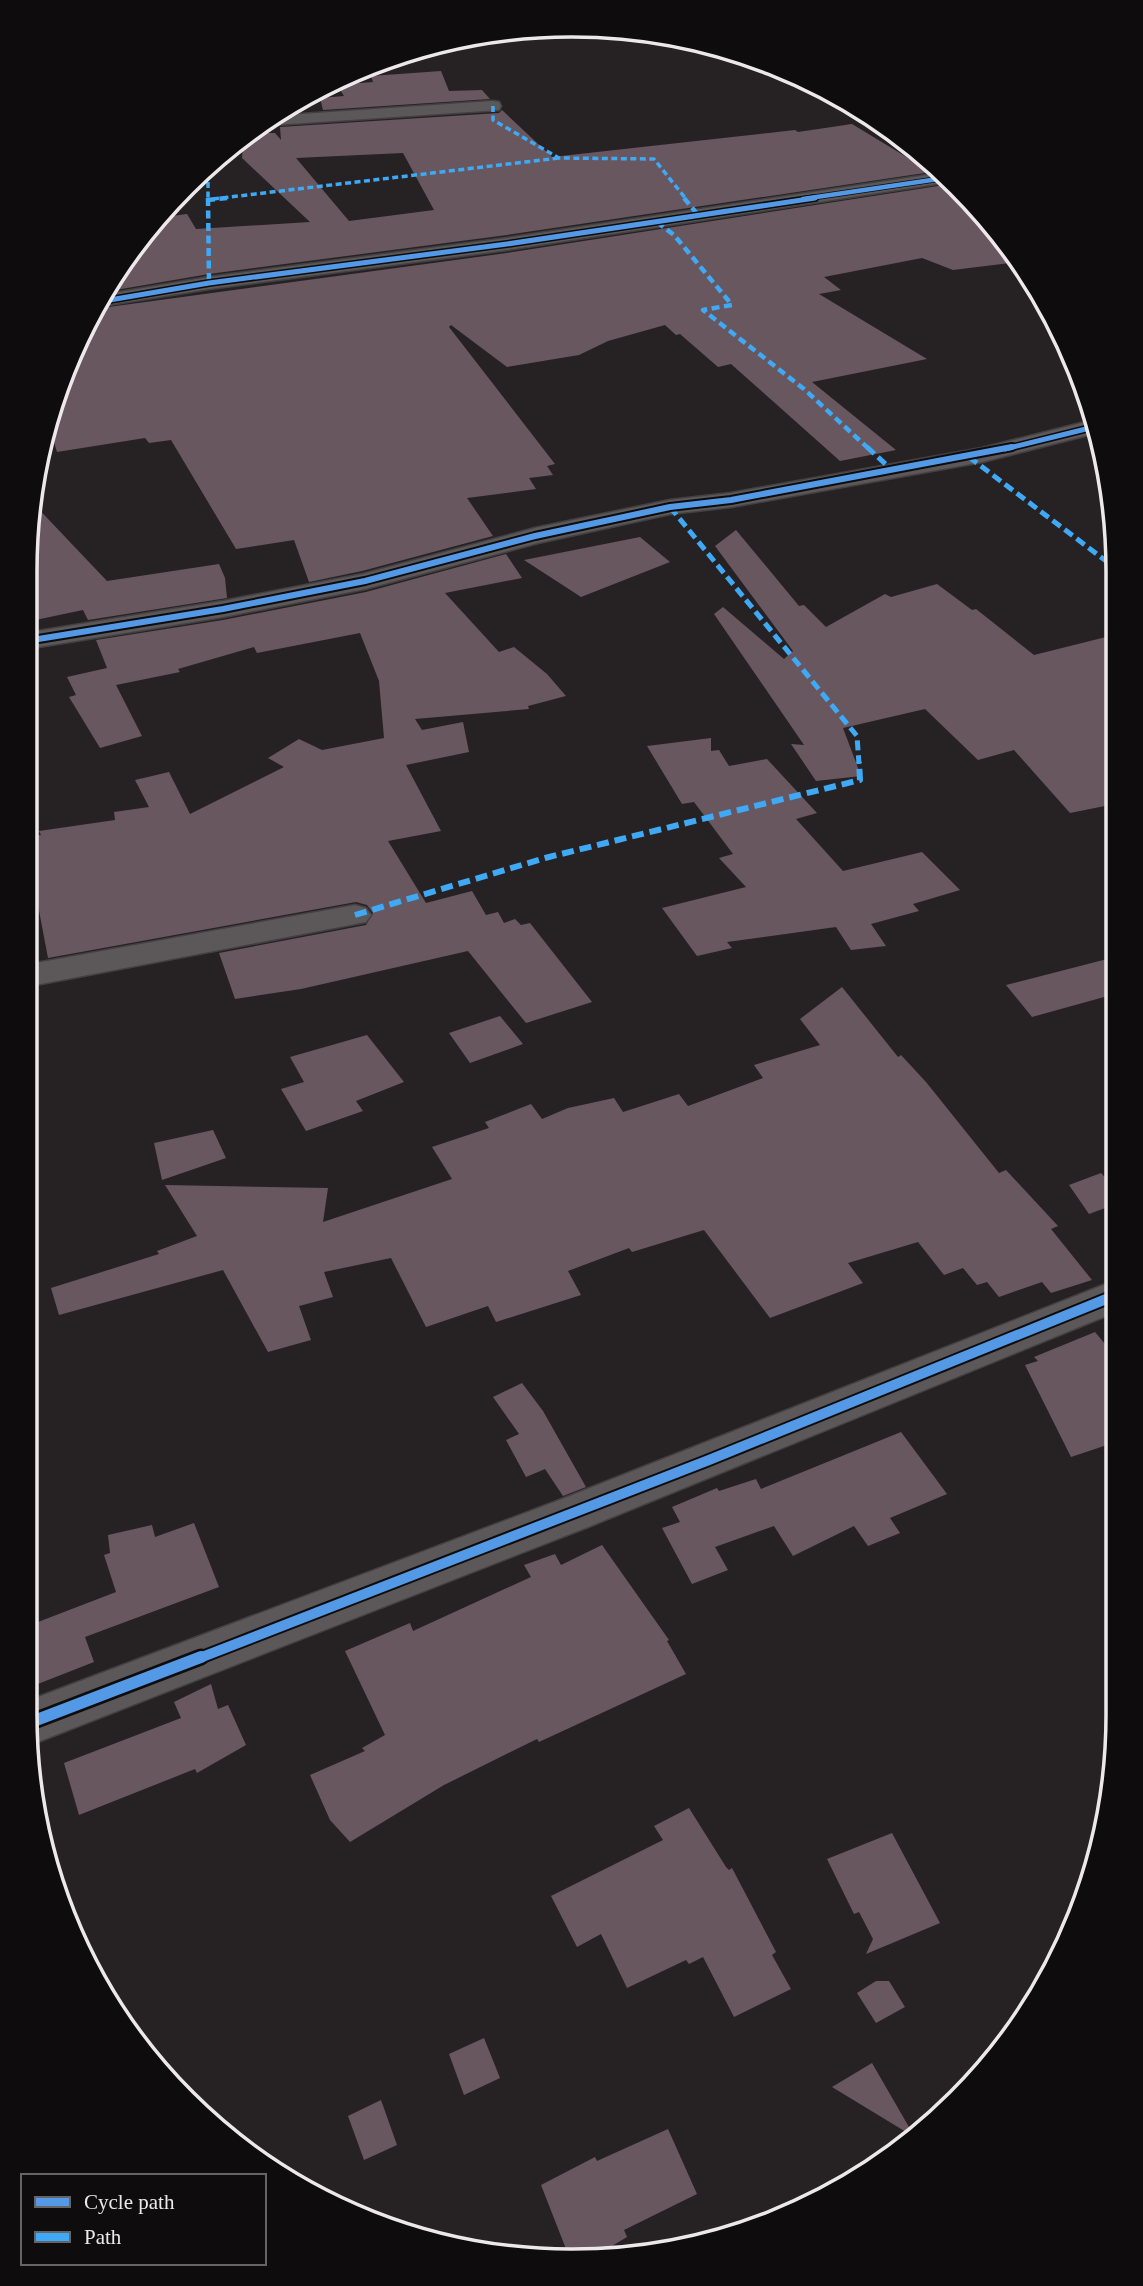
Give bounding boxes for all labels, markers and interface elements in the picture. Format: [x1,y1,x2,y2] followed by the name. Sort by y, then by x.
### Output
[21,2174,266,2265] legend
[84,2190,175,2214] text: Cycle path
[84,2225,122,2249] text: Path

